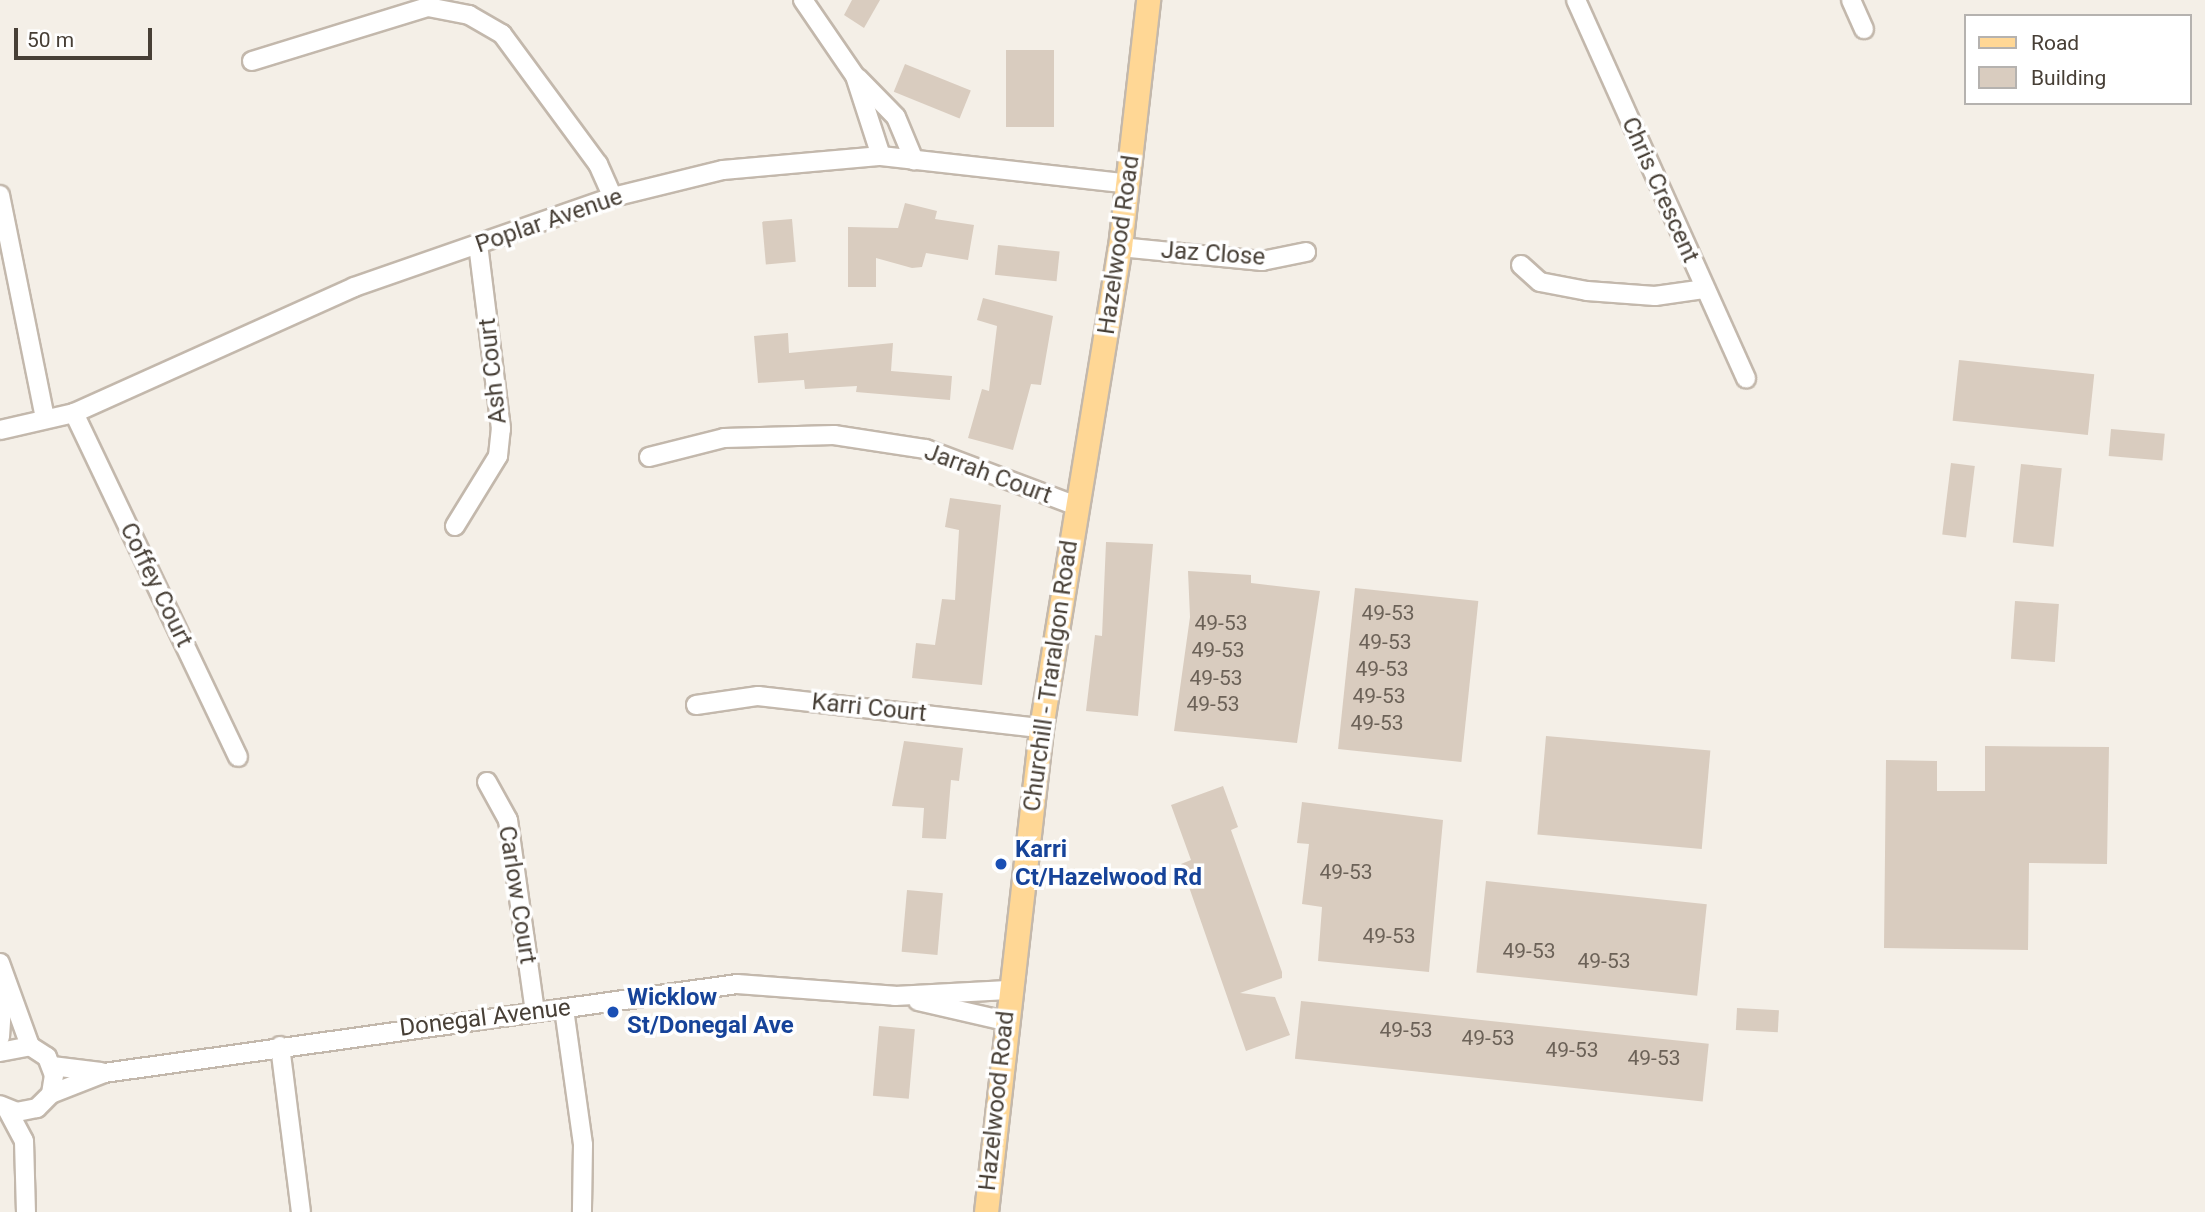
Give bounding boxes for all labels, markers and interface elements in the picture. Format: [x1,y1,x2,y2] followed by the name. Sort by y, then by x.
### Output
[18,14,156,58] scale bar
[1964,14,2191,105] legend
[27,28,74,52] text: 50 m
[2031,31,2079,55] text: Road
[2031,66,2106,90] text: Building
[1615,113,1705,267] street label: Chris Crescent
[1092,154,1146,336] street label: Hazelwood Road
[472,182,626,260] street label: Poplar Avenue
[1160,236,1266,272] street label: Jaz Close
[473,317,513,425] street label: Ash Court
[920,438,1056,510] street label: Jarrah Court
[114,518,198,652] street label: Coffey Court
[1018,538,1084,814] street label: Churchill - Traralgon Road
[1361,600,1415,626] house number: 49-53
[1194,610,1248,636] house number: 49-53
[1358,629,1412,655] house number: 49-53
[1191,637,1245,663] house number: 49-53
[1355,656,1409,682] house number: 49-53
[1189,665,1243,691] house number: 49-53
[1352,683,1406,709] house number: 49-53
[810,688,928,728] street label: Karri Court
[1186,691,1240,717] house number: 49-53
[1350,710,1404,736] house number: 49-53
[492,824,542,966] street label: Carlow Court
[1015,836,1202,892] place label: Karri Ct/Hazelwood Rd
[993,856,1009,872] marker: Karri Ct/Hazelwood Rd
[1319,859,1373,885] house number: 49-53
[1362,923,1416,949] house number: 49-53
[1502,938,1556,964] house number: 49-53
[1577,948,1631,974] house number: 49-53
[627,984,794,1040] place label: Wicklow St/Donegal Ave
[398,993,572,1043] street label: Donegal Avenue
[605,1004,621,1020] marker: Wicklow St/Donegal Ave
[973,1010,1021,1192] street label: Hazelwood Road
[1379,1017,1433,1043] house number: 49-53
[1461,1025,1515,1051] house number: 49-53
[1545,1037,1599,1063] house number: 49-53
[1627,1045,1681,1071] house number: 49-53

